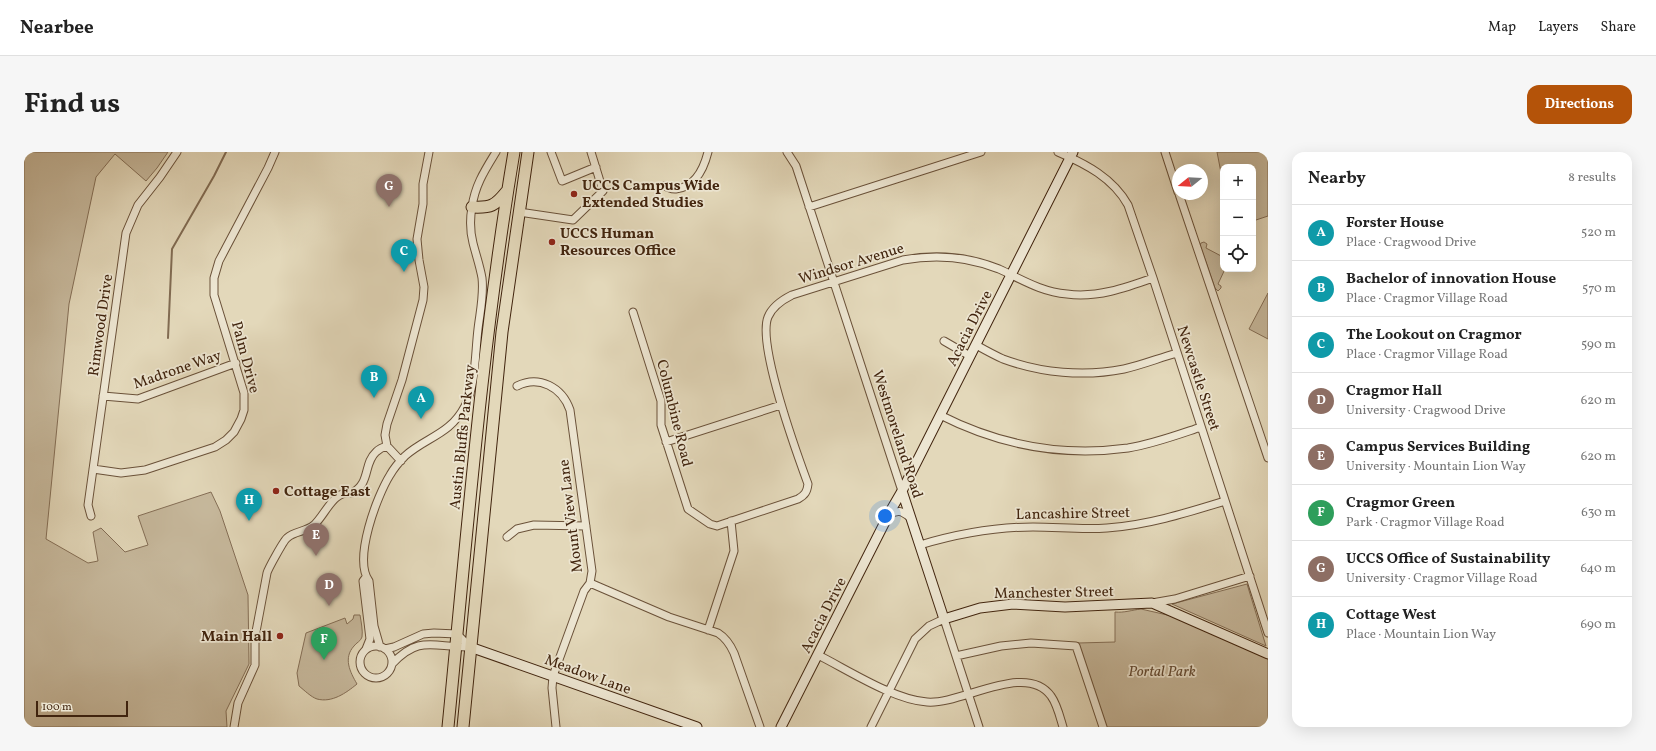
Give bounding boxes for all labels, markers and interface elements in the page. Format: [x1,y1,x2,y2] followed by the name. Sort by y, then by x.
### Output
[20,15,94,41] text: Nearbee
[1488,18,1516,37] text: Map
[1538,18,1578,37] text: Layers
[1600,18,1636,37] text: Share
[24,85,120,124] text: Find us
[1527,85,1632,124] button: Directions
[1172,164,1208,200] north arrow
[1220,164,1256,272] map controls
[1220,164,1256,200] button: +
[1308,167,1366,190] text: Nearby
[1568,169,1616,187] text: 8 results
[376,174,402,207] pin: G
[582,176,720,214] place label: UCCS Campus Wide Extended Studies
[569,189,579,199] marker: UCCS Campus Wide Extended Studies
[1220,200,1256,236] button: −
[1346,213,1444,234] text: Forster House
[560,224,676,262] place label: UCCS Human Resources Office
[1316,224,1326,242] text: A
[1581,224,1616,242] text: 520 m
[1346,234,1476,252] text: Place · Cragwood Drive
[1220,236,1256,272] button: locate
[547,237,557,247] marker: UCCS Human Resources Office
[796,238,907,290] street label: Windsor Avenue
[391,239,417,272] pin: C
[1346,269,1556,290] text: Bachelor of innovation House
[84,273,119,378] street label: Rimwood Drive
[1317,280,1325,298] text: B
[1582,280,1616,298] text: 570 m
[942,287,998,370] street label: Acacia Drive
[1346,290,1508,308] text: Place · Cragmor Village Road
[225,319,264,396] street label: Palm Drive
[1171,323,1224,434] street label: Newcastle Street
[1346,325,1522,346] text: The Lookout on Cragmor
[1317,336,1325,354] text: C
[1581,336,1616,354] text: 590 m
[131,346,224,395] street label: Madrone Way
[1346,346,1508,364] text: Place · Cragmor Village Road
[650,358,697,469] street label: Columbine Road
[445,363,482,511] street label: Austin Bluffs Parkway
[361,365,387,398] pin: B
[866,368,927,501] street label: Westmoreland Road
[1346,381,1442,402] text: Cragmor Hall
[408,386,434,419] pin: A
[1316,392,1326,410] text: D
[1581,392,1616,410] text: 620 m
[1346,402,1506,420] text: University · Cragwood Drive
[1346,437,1530,458] text: Campus Services Building
[1317,448,1325,466] text: E
[1581,448,1616,466] text: 620 m
[554,458,589,574] street label: Mount View Lane
[1346,458,1526,476] text: University · Mountain Lion Way
[284,482,371,503] place label: Cottage East
[271,486,281,496] marker: Cottage East
[236,488,262,521] pin: H
[1346,493,1455,514] text: Cragmor Green
[1016,503,1130,526] street label: Lancashire Street
[1317,504,1325,522] text: F
[1581,504,1616,522] text: 630 m
[875,506,895,526] your location
[1346,514,1505,532] text: Park · Cragmor Village Road
[303,523,329,556] pin: E
[1346,549,1550,570] text: UCCS Office of Sustainability
[1316,560,1326,578] text: G
[1580,560,1616,578] text: 640 m
[1346,570,1538,588] text: University · Cragmor Village Road
[316,573,342,606] pin: D
[796,574,852,657] street label: Acacia Drive
[994,582,1114,605] street label: Manchester Street
[1346,605,1436,626] text: Cottage West
[1316,616,1326,634] text: H
[1580,616,1616,634] text: 690 m
[1346,626,1496,644] text: Place · Mountain Lion Way
[201,627,272,648] place label: Main Hall
[311,627,337,660] pin: F
[275,631,285,641] marker: Main Hall
[541,650,634,701] street label: Meadow Lane
[1128,662,1196,683] park label: Portal Park
[36,699,128,718] scale bar
[42,700,72,715] text: 100 m

